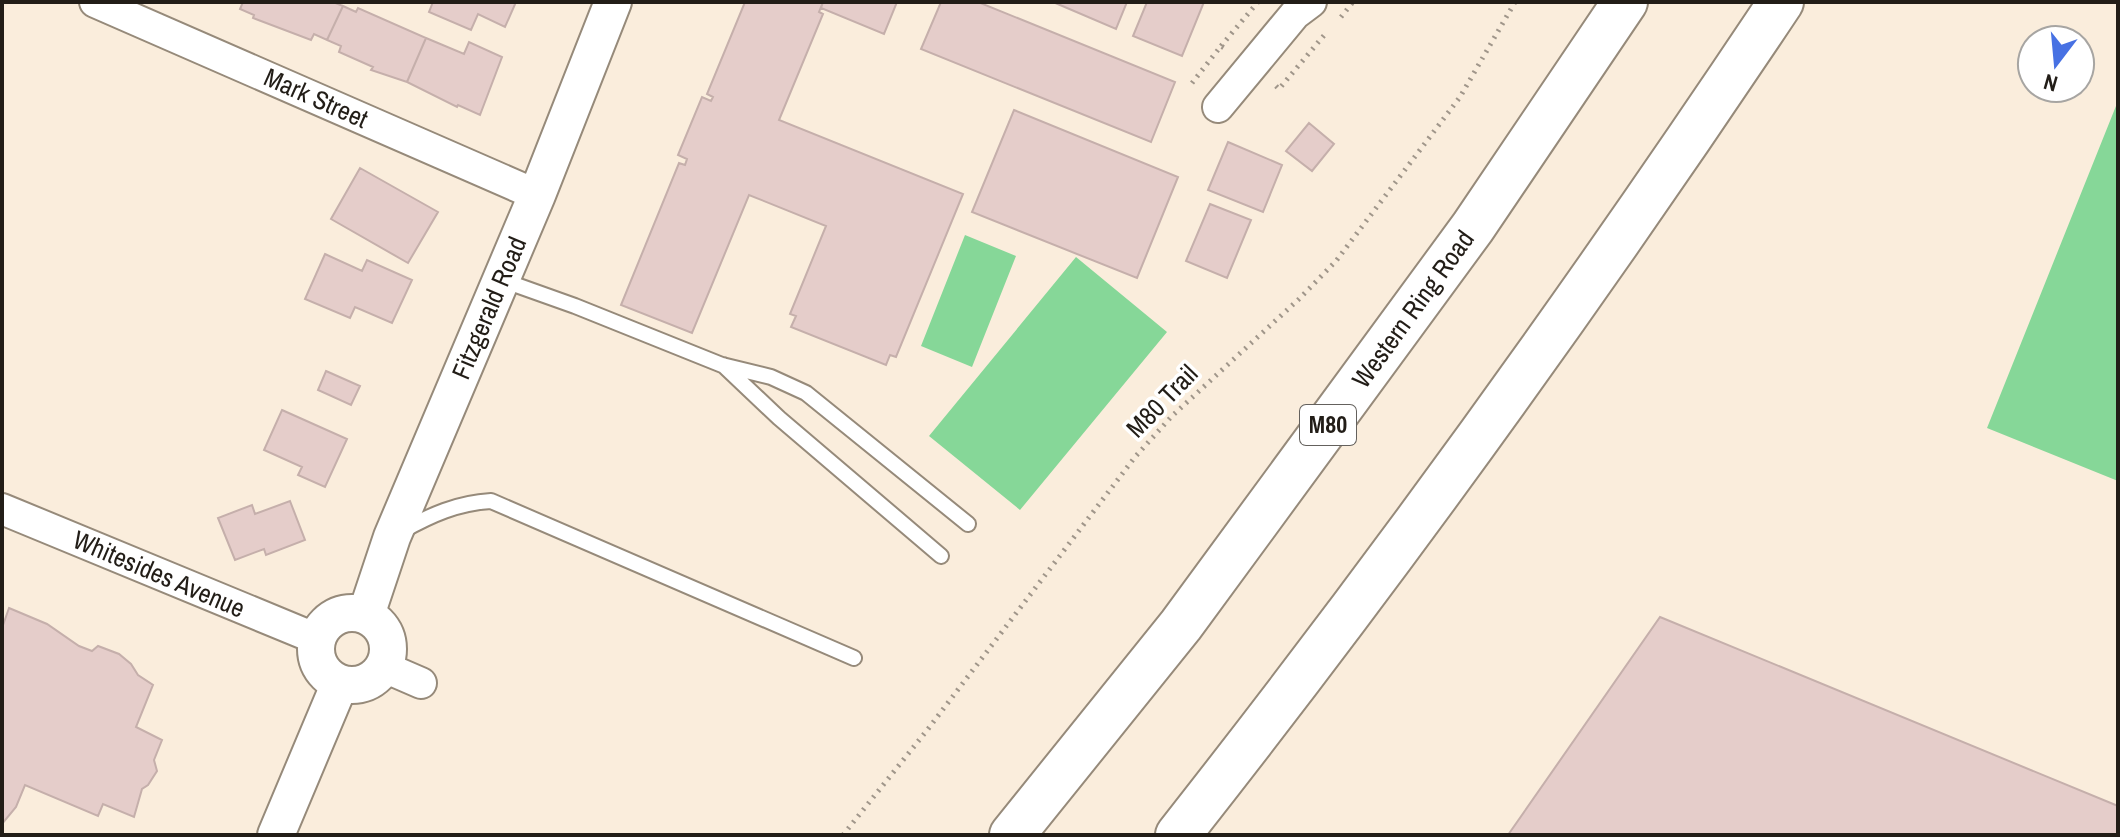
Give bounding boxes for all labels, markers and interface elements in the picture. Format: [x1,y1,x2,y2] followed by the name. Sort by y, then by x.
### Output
[2016,24,2096,104] north arrow
[259,59,374,136] street label: Mark Street
[2040,67,2061,99] text: N
[1344,223,1482,395] street label: Western Ring Road
[443,231,534,384] street label: Fitzgerald Road
[1118,357,1205,445] street label: M80 Trail
[1300,405,1356,445] road number: M80
[68,522,250,625] street label: Whitesides Avenue

